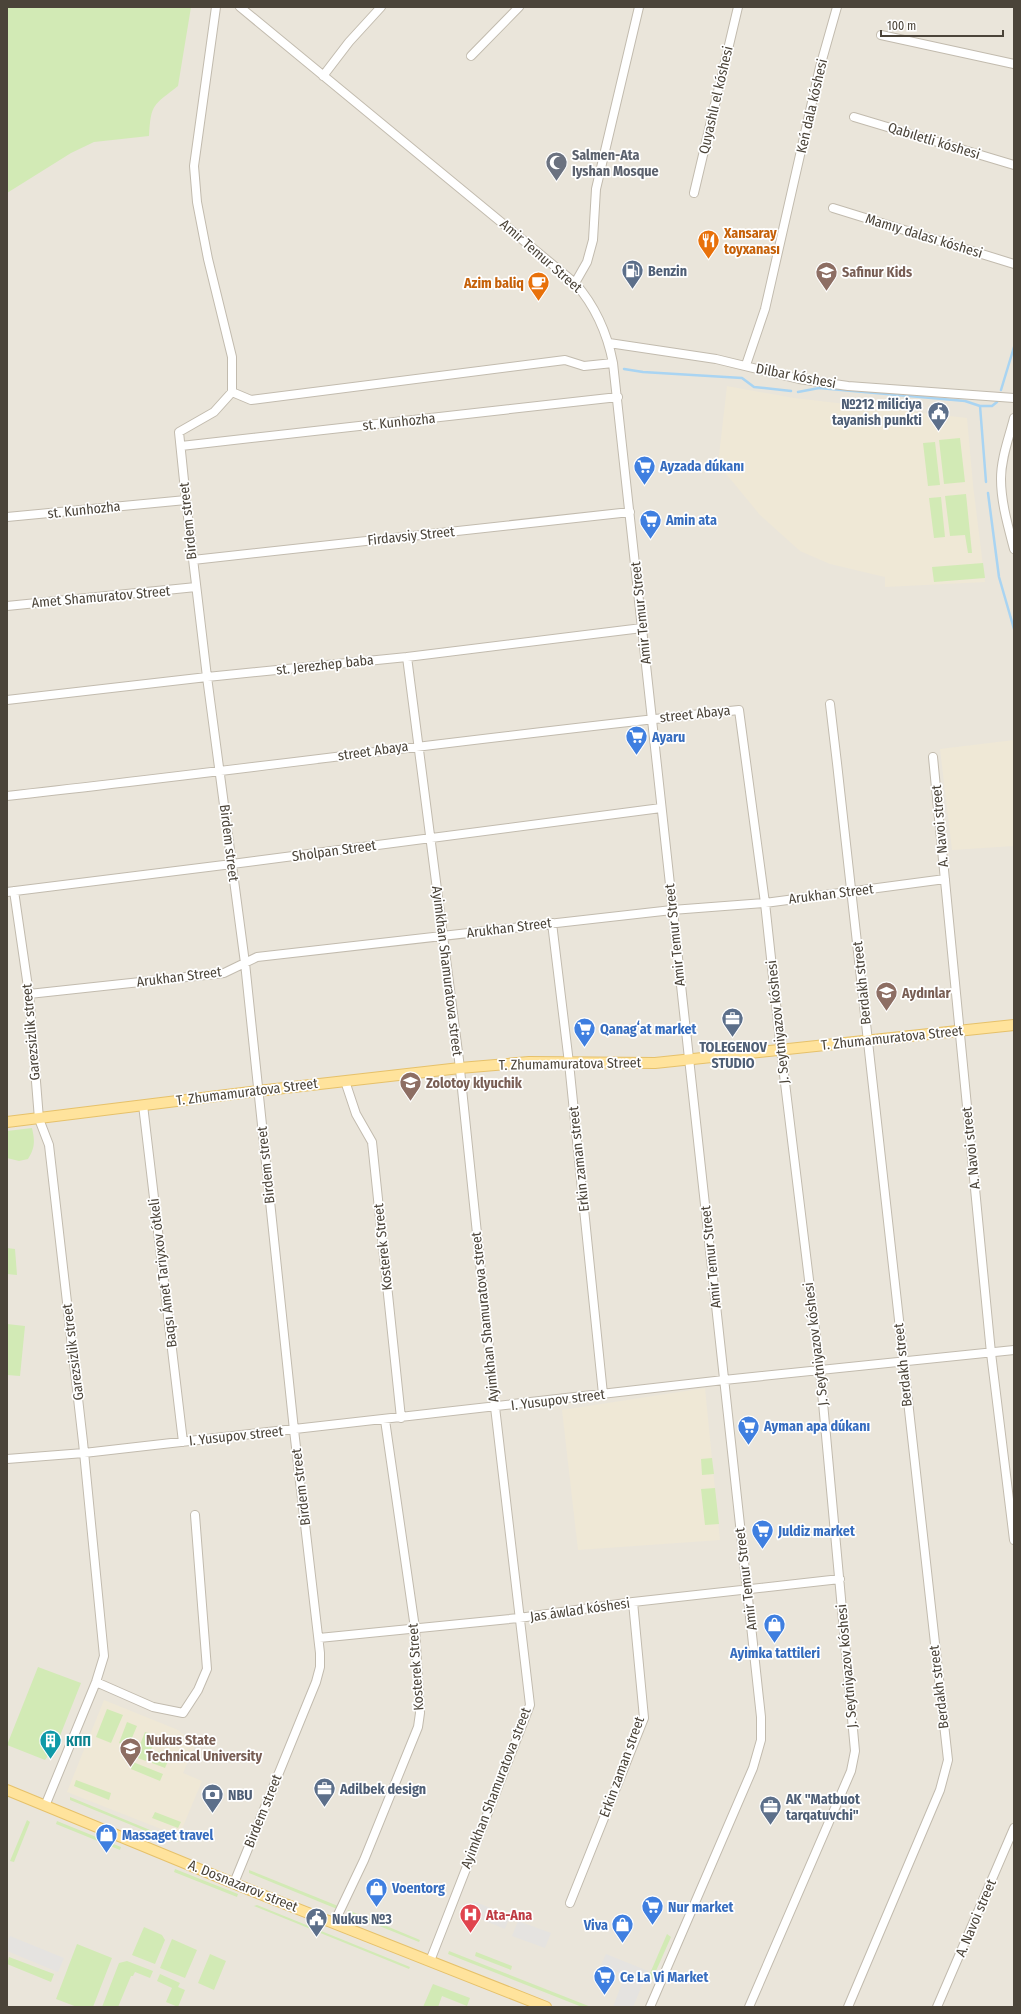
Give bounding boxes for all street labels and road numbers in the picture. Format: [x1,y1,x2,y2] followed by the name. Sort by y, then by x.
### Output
[695,44,737,156] street label: Quyashlı el kóshesi
[793,57,831,155] street label: Keń dala kóshesi
[886,119,982,163] street label: Qabıletli kóshesi
[863,210,985,262] street label: Mamıy dalası kóshesi
[496,216,586,297] street label: Amir Temur Street
[754,360,838,392] street label: Dilbar kóshesi
[362,410,436,434] street label: st. Kunhozha
[175,481,201,560] street label: Birdem street
[47,498,121,522] street label: st. Kunhozha
[367,523,456,549] street label: Firdavsiy Street
[627,560,655,665] street label: Amir Temur Street
[31,582,171,612] street label: Amet Shamuratov Street
[275,651,375,679] street label: st. Jerezhep baba
[659,702,731,726] street label: street Abaya
[337,738,409,764] street label: street Abaya
[928,784,952,868] street label: A. Navoi street
[216,803,242,883] street label: Birdem street
[291,837,378,865] street label: Sholpan Street
[788,880,875,908] street label: Arukhan Street
[661,882,689,987] street label: Amir Temur Street
[428,885,466,1057] street label: Ayimkhan Shamuratova street
[466,914,553,942] street label: Arukhan Street
[849,940,875,1026] street label: Berdakh street
[763,959,793,1085] street label: J. Seytniyazov kóshesi
[136,963,223,991] street label: Arukhan Street
[18,982,44,1081] street label: Garezsizlik street
[820,1022,964,1054] street label: T. Zhumamuratova Street
[499,1054,642,1074] street label: T. Zhumamuratova Street
[175,1075,319,1109] street label: T. Zhumamuratova Street
[565,1105,593,1213] street label: Erkin zaman street
[958,1106,984,1190] street label: A. Navoi street
[253,1125,279,1204] street label: Birdem street
[144,1197,181,1349] street label: Baqsı Ámet Tariyxov ótkeli
[370,1202,396,1291] street label: Kosterek Street
[697,1204,725,1309] street label: Amir Temur Street
[468,1231,502,1403] street label: Ayimkhan Shamuratova street
[800,1281,832,1407] street label: J. Seytniyazov kóshesi
[59,1302,87,1401] street label: Garezsizlik street
[890,1322,916,1408] street label: Berdakh street
[510,1386,606,1414] street label: I. Yusupov street
[188,1423,284,1449] street label: I. Yusupov street
[288,1447,314,1527] street label: Birdem street
[731,1526,761,1631] street label: Amir Temur Street
[529,1595,631,1625] street label: Jas áwlad kóshesi
[833,1603,861,1729] street label: J. Seytniyazov kóshesi
[404,1622,428,1711] street label: Kosterek Street
[925,1644,953,1730] street label: Berdakh street
[457,1705,535,1871] street label: Ayimkhan Shamuratova street
[596,1714,648,1820] street label: Erkin zaman street
[241,1771,286,1850] street label: Birdem street
[186,1856,301,1916] street label: A. Dosnazarov street
[952,1876,1000,1959] street label: A. Navoi street

